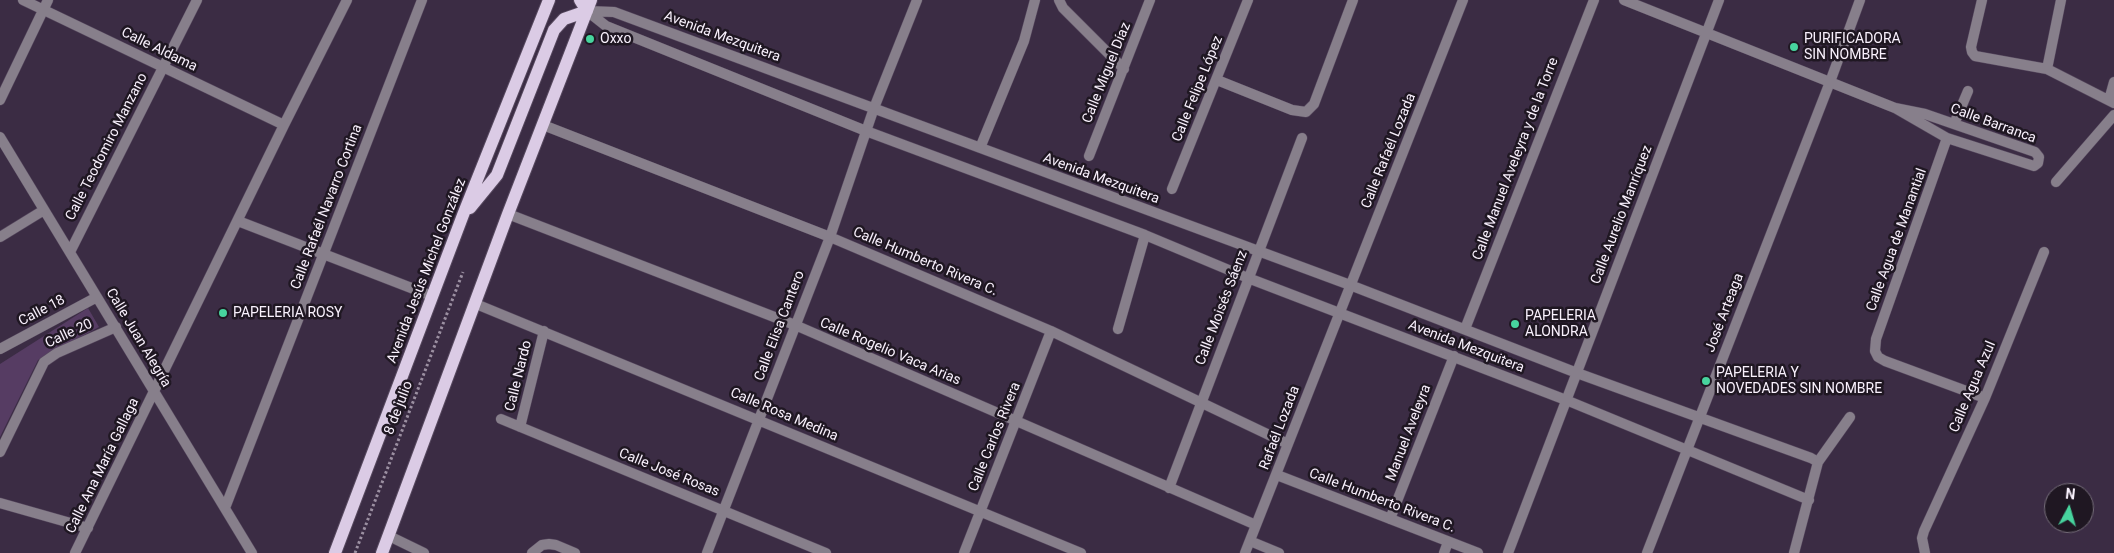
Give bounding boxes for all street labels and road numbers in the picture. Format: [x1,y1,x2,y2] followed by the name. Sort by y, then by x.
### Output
[661,8,783,66] street label: Avenida Mezquitera
[1079,20,1135,126] street label: Calle Miguel Díaz
[118,24,200,76] street label: Calle Aldama
[1169,34,1227,144] street label: Calle Felipe López
[1470,55,1562,263] street label: Calle Manuel Aveleyra y de la Torre
[63,71,151,223] street label: Calle Teodomiro Manzano
[1358,91,1420,211] street label: Calle Rafaél Lozada
[1948,101,2038,147] street label: Calle Barranca
[288,122,366,292] street label: Calle Rafaél Navarro Cortina
[1588,143,1656,287] street label: Calle Aurelio Manríquez
[1040,150,1162,208] street label: Avenida Mezquitera
[1863,166,1931,314] street label: Calle Agua de Manantial
[384,176,470,366] street label: Avenida Jesús Michel González
[850,224,1000,300] street label: Calle Humberto Rivera C.
[1192,248,1252,368] street label: Calle Moisés Sáenz
[751,269,809,383] street label: Calle Elisa Cantero
[1702,271,1748,355] street label: José Arteaga
[102,286,174,390] street label: Calle Juan Alegría
[16,292,68,330] street label: Calle 18
[817,315,963,389] street label: Calle Rogelio Vaca Arias
[43,316,95,352] street label: Calle 20
[1406,317,1526,377] street label: Avenida Mezquitera
[502,339,536,413] street label: Calle Nardo
[1946,339,2000,435] street label: Calle Agua Azul
[381,379,417,437] street label: 8 de julio
[965,380,1025,494] street label: Calle Carlos Rivera
[1383,382,1435,484] street label: Manuel Aveleyra
[1256,384,1304,472] street label: Rafaél Lozada
[727,385,841,445] street label: Calle Rosa Medina
[63,396,143,536] street label: Calle Ana María Gallaga
[616,445,722,501] street label: Calle José Rosas
[1307,465,1457,537] street label: Calle Humberto Rivera C.

